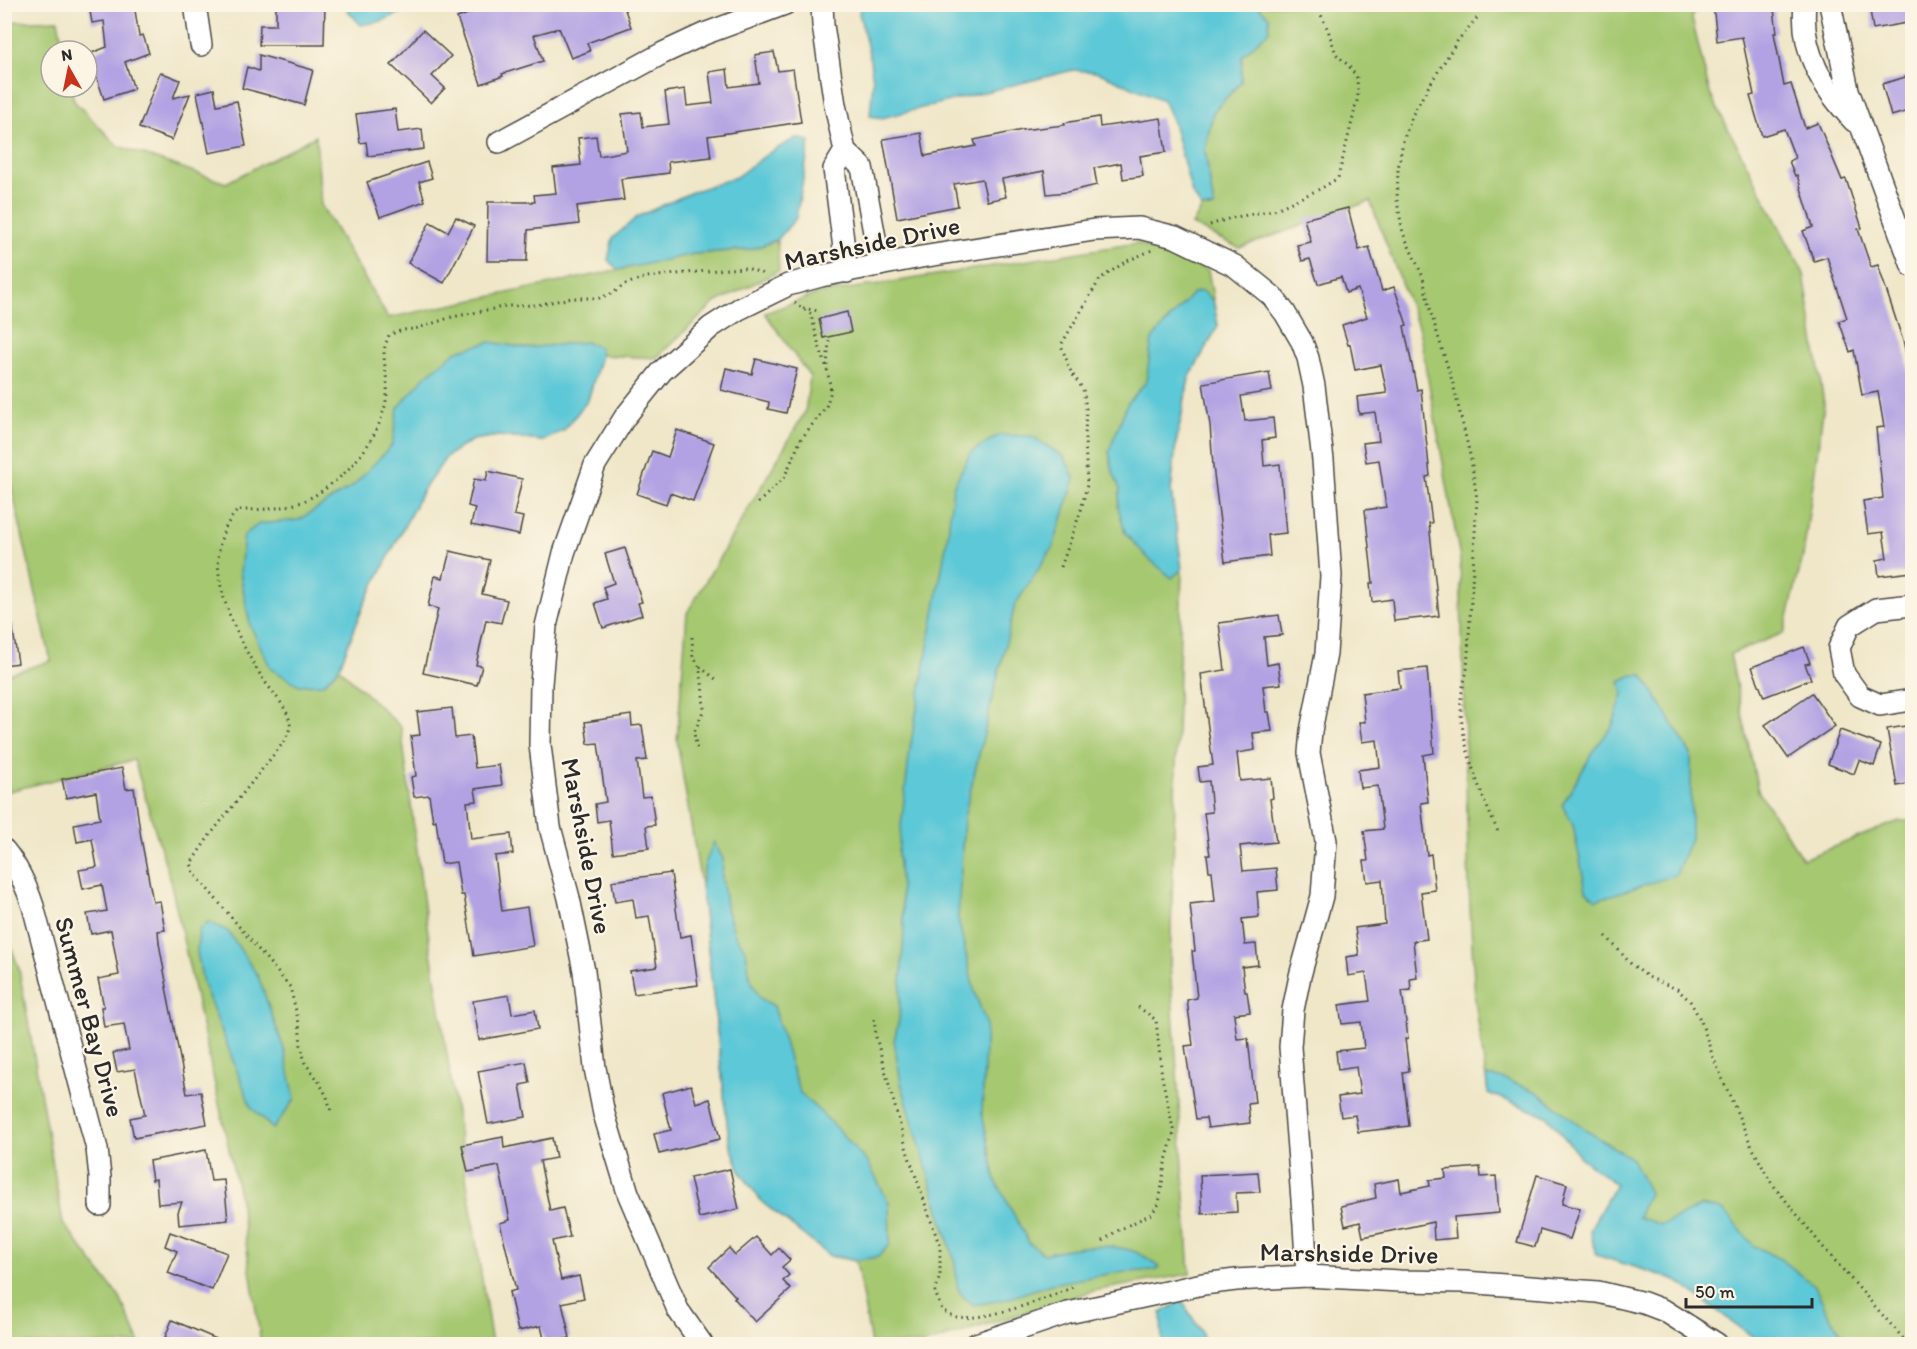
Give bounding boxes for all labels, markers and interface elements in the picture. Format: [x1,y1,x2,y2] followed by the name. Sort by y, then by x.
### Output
[39,39,99,99] north arrow
[60,44,74,65] text: N
[781,209,963,277] street label: Marshside Drive
[554,755,620,937] street label: Marshside Drive
[48,913,132,1121] street label: Summer Bay Drive
[1259,1235,1439,1271] street label: Marshside Drive
[1686,1271,1812,1309] scale bar
[1695,1281,1735,1303] text: 50 m

